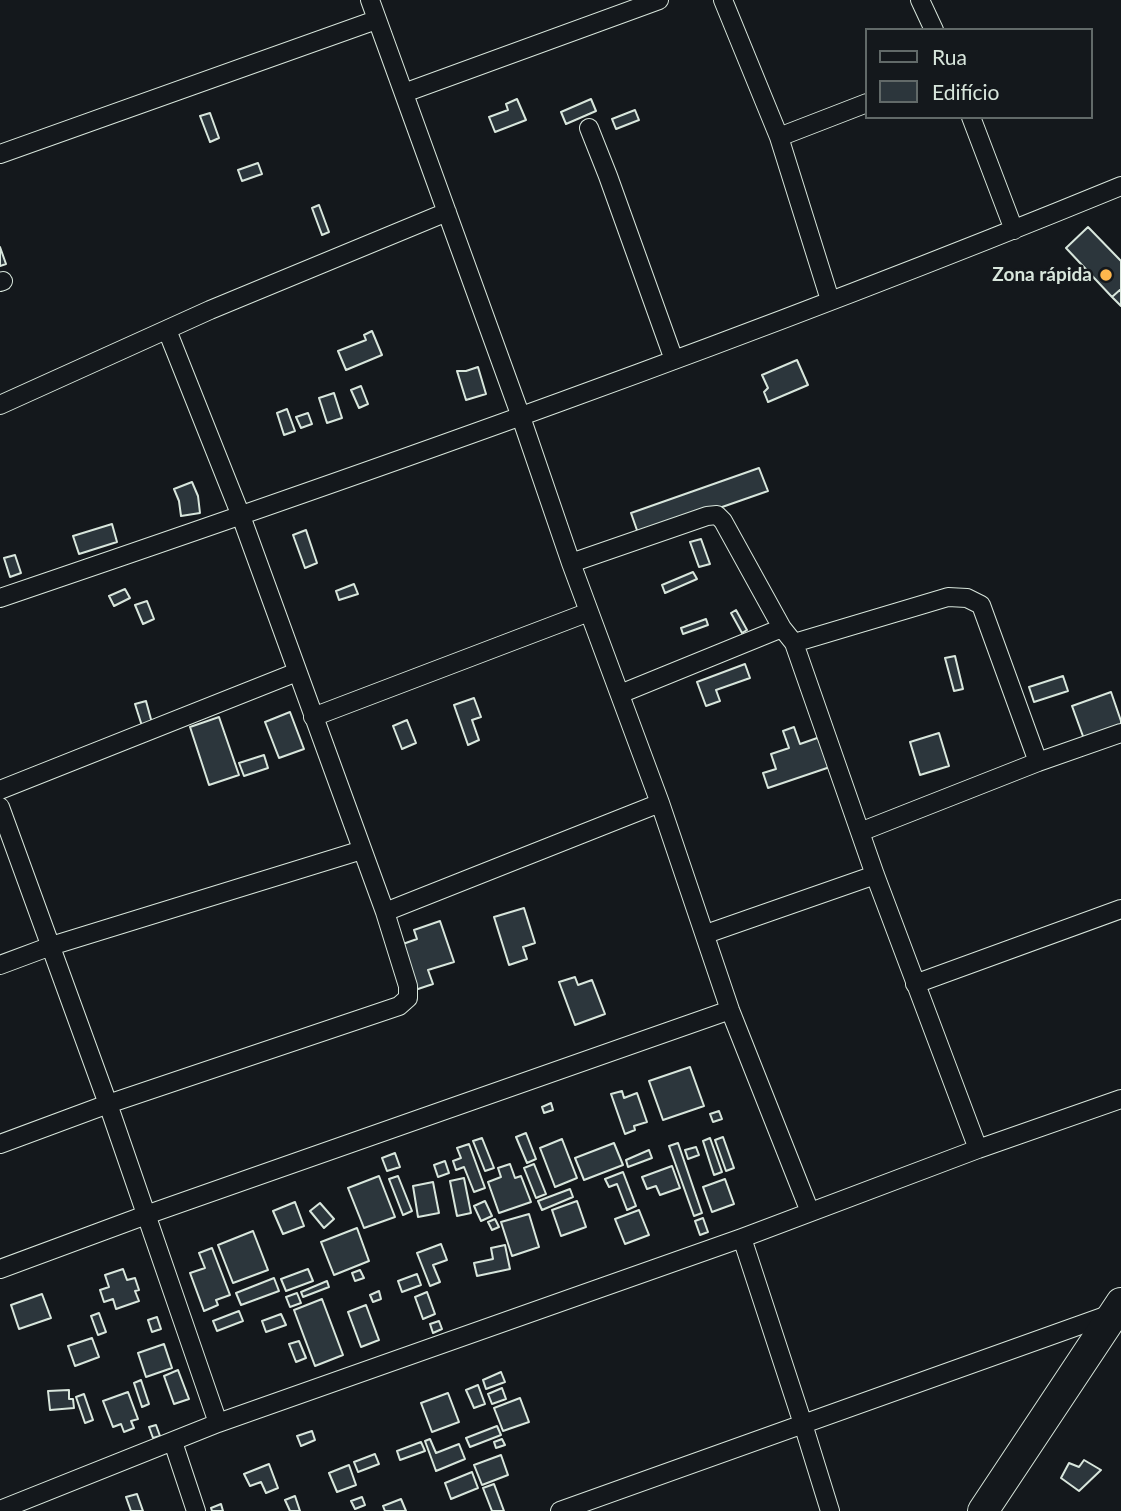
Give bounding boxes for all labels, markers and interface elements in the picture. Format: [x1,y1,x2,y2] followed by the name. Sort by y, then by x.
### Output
[866,28,1093,119] legend
[932,44,967,69] text: Rua
[932,79,999,104] text: Edifício
[992,264,1092,286] place label: Zona rápida
[1098,267,1114,283] marker: Zona rápida

